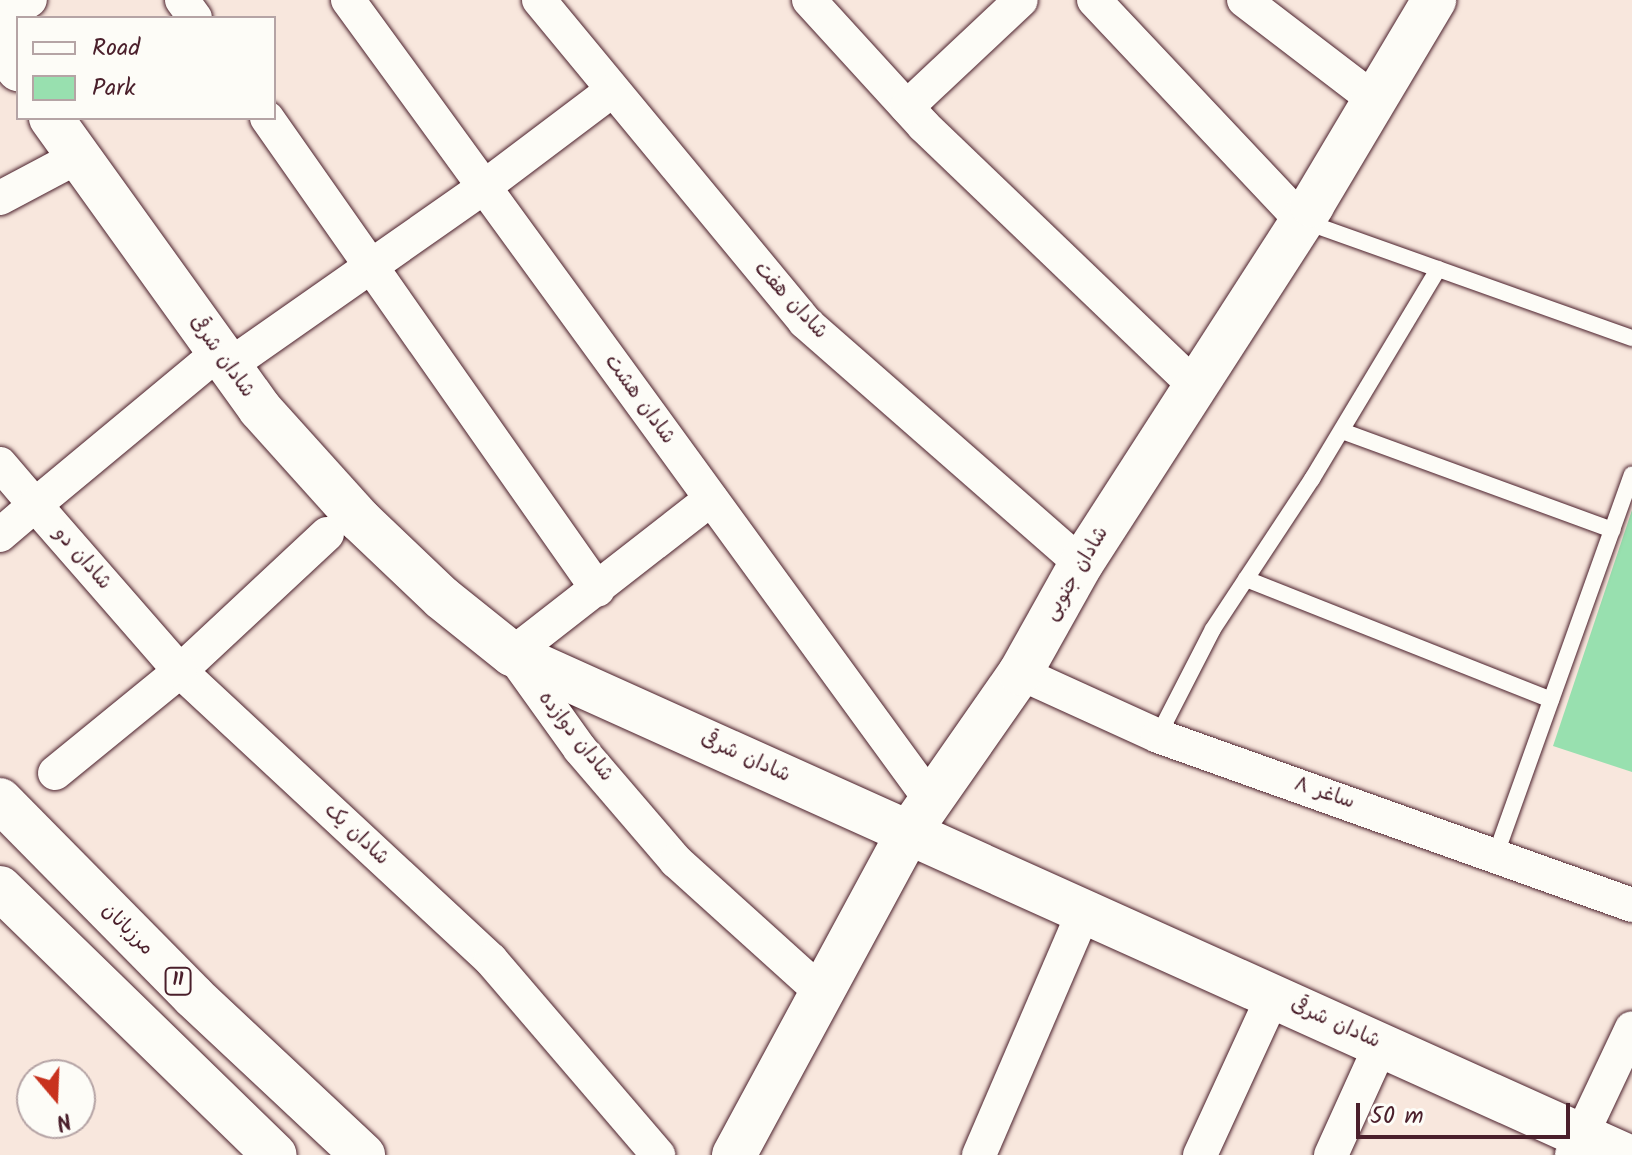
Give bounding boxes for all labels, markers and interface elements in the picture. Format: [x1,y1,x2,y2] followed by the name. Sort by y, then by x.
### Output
[16,16,276,120] legend
[92,29,140,68] text: Road
[92,69,136,108] text: Park
[748,257,832,345] street label: شادان هفت
[183,311,259,403] street label: شادان شرقی
[599,351,679,449] street label: شادان هشت
[48,523,116,595] street label: شادان دو
[1040,523,1114,625] street label: شادان جنوبی
[532,687,618,787] street label: شادان دوازده
[696,728,794,788] street label: شادان شرقی
[1291,773,1357,815] street label: ساغر ٨
[319,799,393,871] street label: شادان یک
[96,899,158,961] street label: مرزبانان
[164,967,192,995] road number: 11
[1286,994,1384,1054] street label: شادان شرقی
[16,1059,96,1139] north arrow
[1360,1087,1574,1137] scale bar
[1370,1097,1424,1136] text: 50 m
[51,1101,76,1139] text: N

